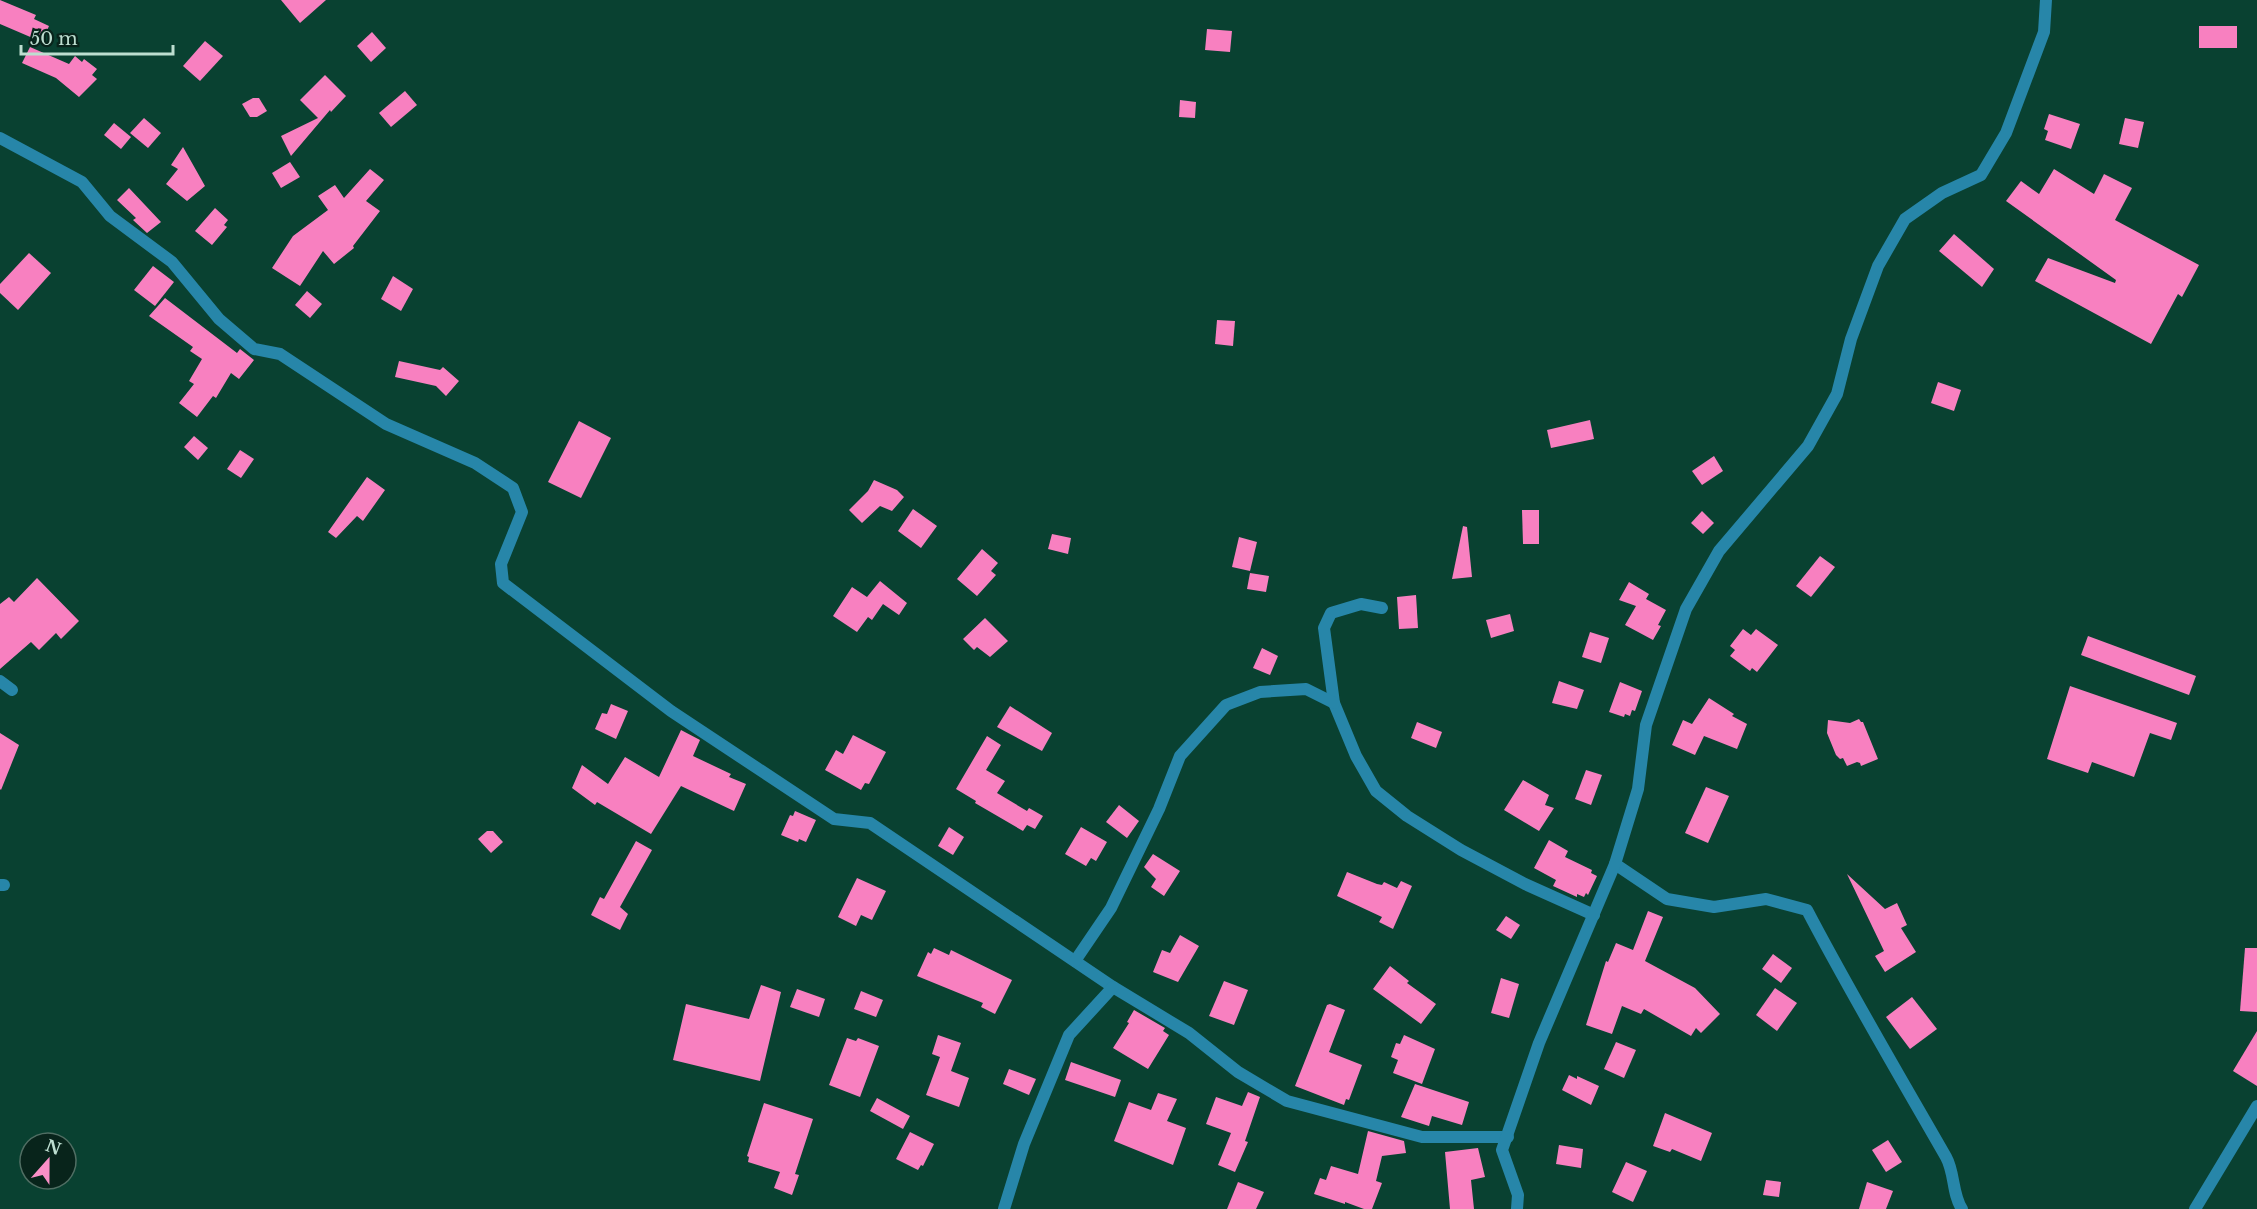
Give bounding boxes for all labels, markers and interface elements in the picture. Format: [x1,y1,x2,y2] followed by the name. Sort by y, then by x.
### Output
[21,18,172,56] scale bar
[30,28,78,50] text: 50 m
[18,1131,78,1191] north arrow
[43,1135,64,1159] text: N

